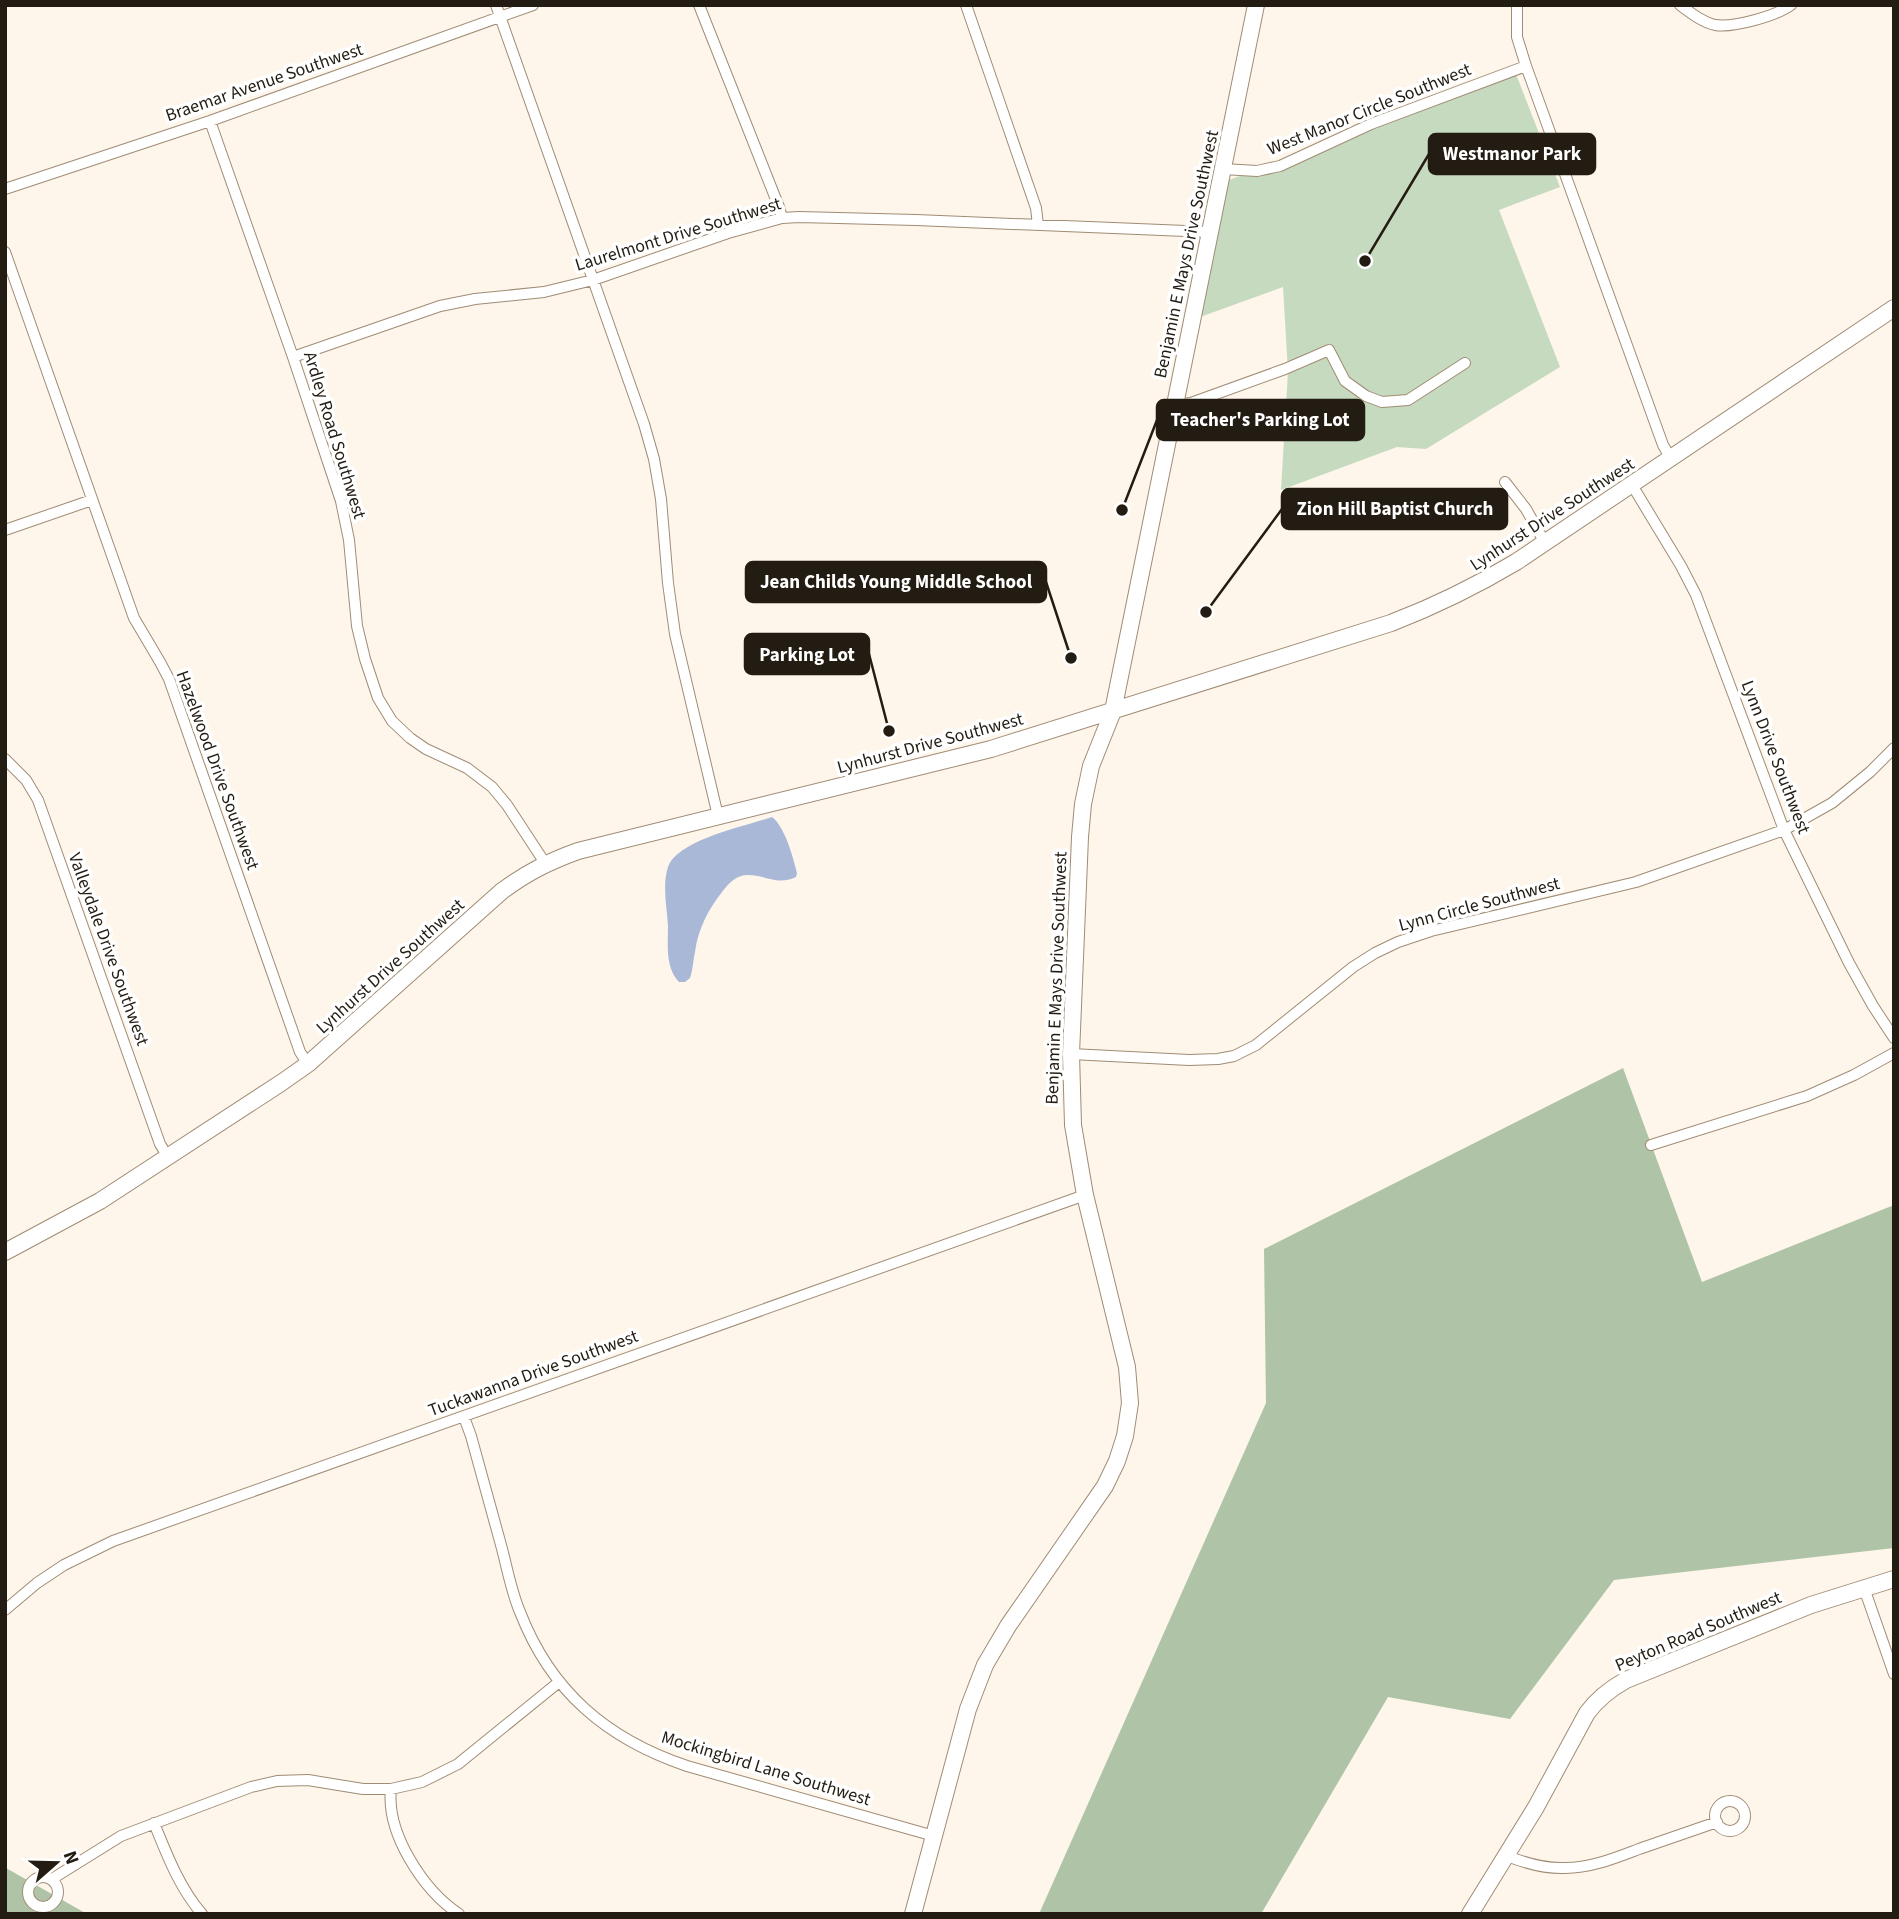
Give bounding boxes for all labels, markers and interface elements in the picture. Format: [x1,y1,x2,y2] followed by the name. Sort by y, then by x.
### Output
[162,37,366,128] street label: Braemar Avenue Southwest
[1264,57,1475,162] street label: West Manor Circle Southwest
[1148,128,1225,381] street label: Benjamin E Mays Drive Southwest
[1429,134,1595,174] callout: Westmanor Park
[1443,141,1582,168] text: Westmanor Park
[572,191,784,278] street label: Laurelmont Drive Southwest
[297,348,372,522] street label: Ardley Road Southwest
[1157,400,1364,440] callout: Teacher's Parking Lot
[1170,407,1350,434] text: Teacher's Parking Lot
[1465,452,1639,577] street label: Lynhurst Drive Southwest
[1282,489,1507,529] callout: Zion Hill Baptist Church
[1297,496,1493,523] text: Zion Hill Baptist Church
[746,562,1046,602] callout: Jean Childs Young Middle School
[760,569,1033,596] text: Jean Childs Young Middle School
[745,634,869,674] callout: Parking Lot
[759,642,855,669] text: Parking Lot
[170,667,265,873] street label: Hazelwood Drive Southwest
[1735,677,1816,838] street label: Lynn Drive Southwest
[834,707,1026,780] street label: Lynhurst Drive Southwest
[62,849,155,1049] street label: Valleydale Drive Southwest
[1040,851,1073,1105] street label: Benjamin E Mays Drive Southwest
[1396,871,1563,938] street label: Lynn Circle Southwest
[311,893,470,1040] street label: Lynhurst Drive Southwest
[425,1324,642,1423] street label: Tuckawanna Drive Southwest
[1611,1585,1785,1678] street label: Peyton Road Southwest
[658,1725,874,1812] street label: Mockingbird Lane Southwest
[21,1828,91,1898] north arrow
[56,1847,85,1868] text: N

